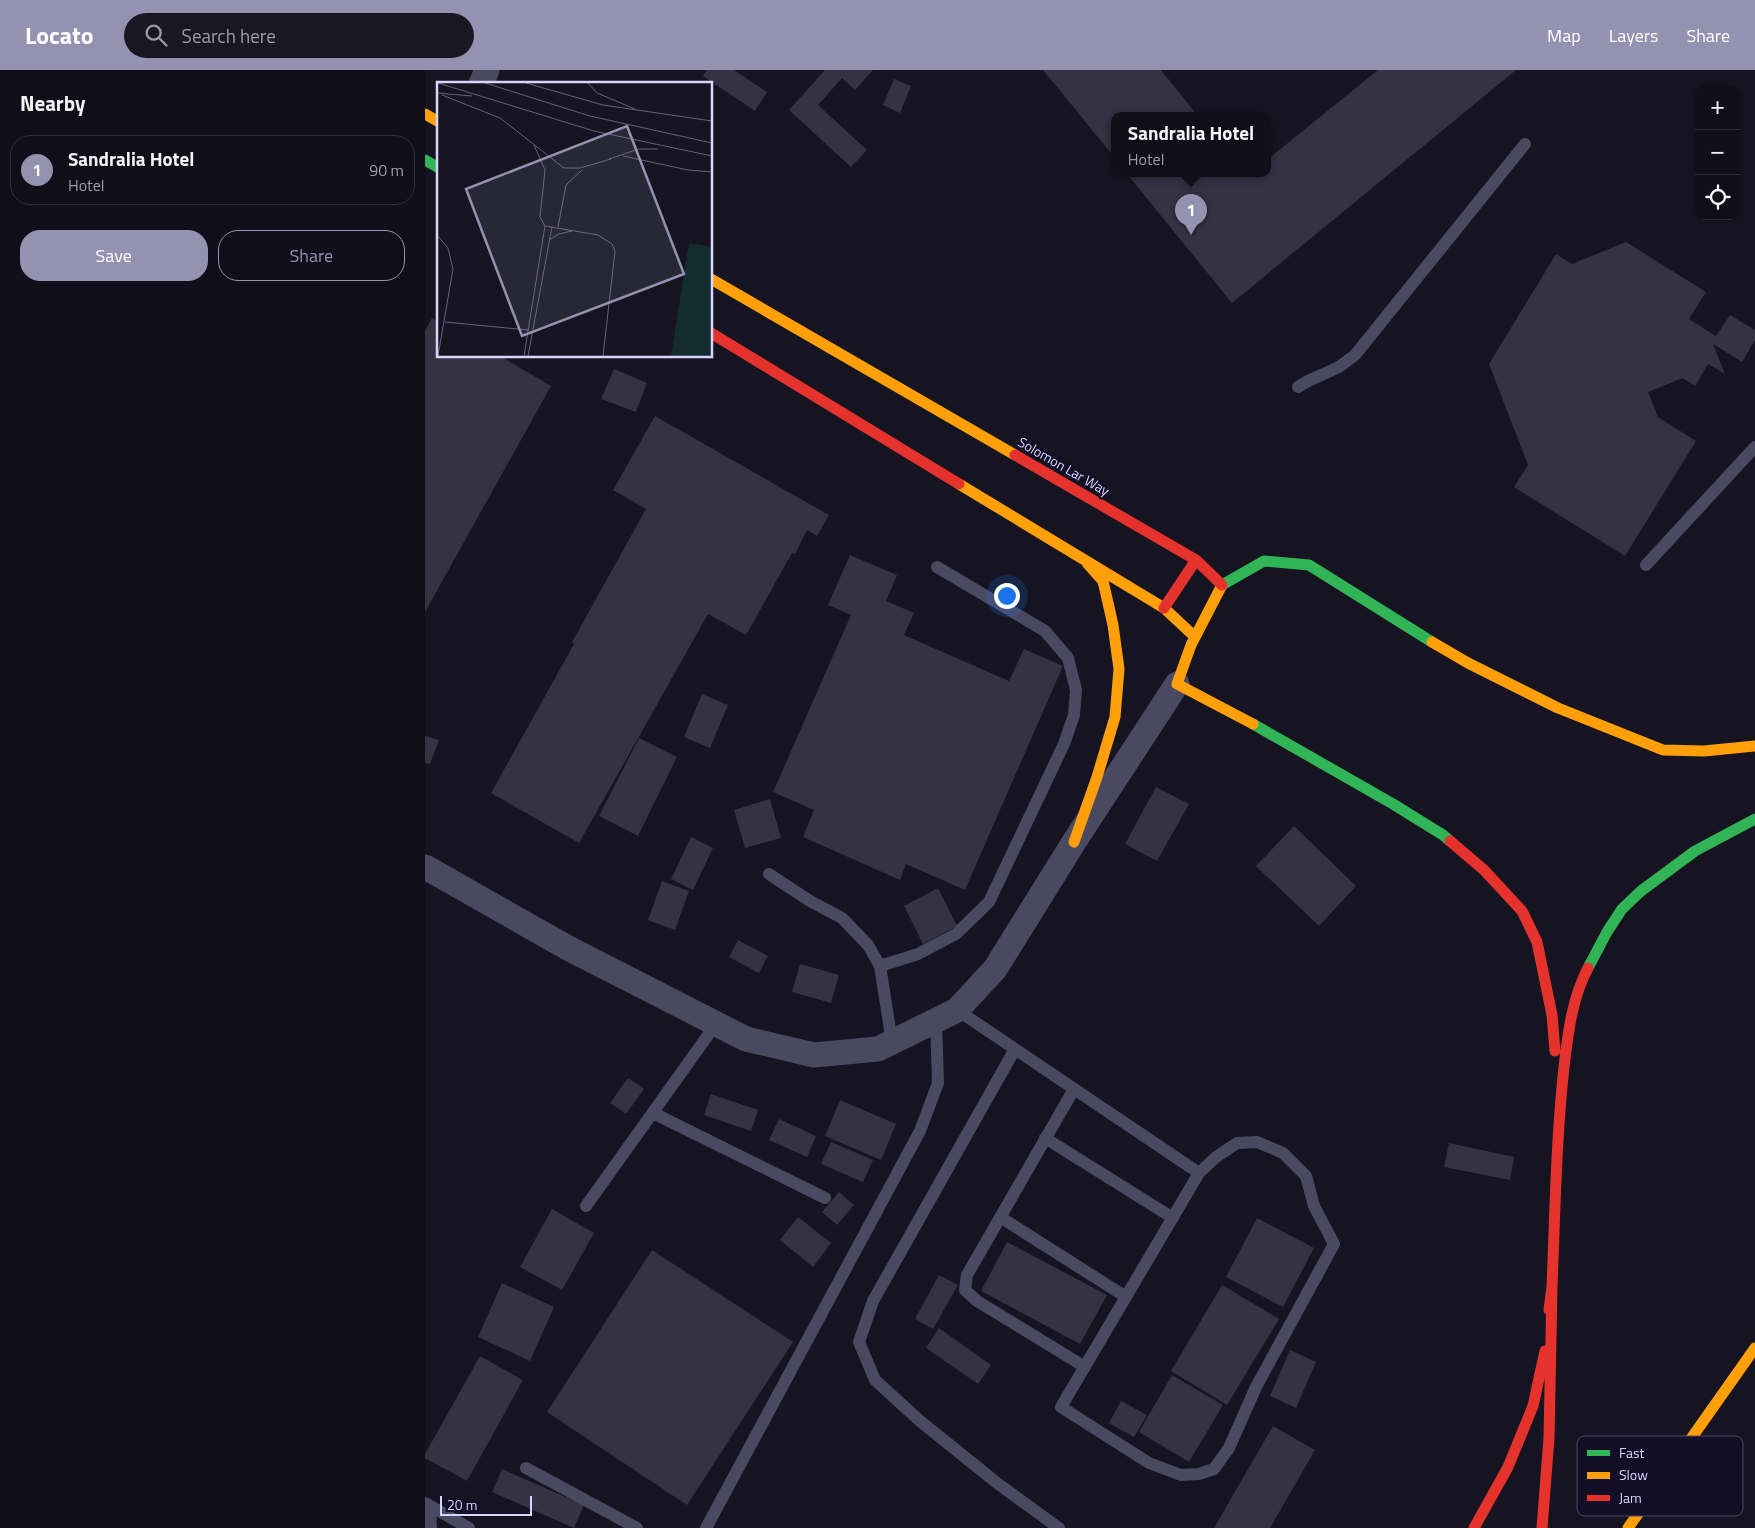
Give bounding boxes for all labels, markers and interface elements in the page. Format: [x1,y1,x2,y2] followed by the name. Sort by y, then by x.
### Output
[124,13,474,58] search box
[25,17,94,53] text: Locato
[142,21,170,49] icon: search
[182,21,276,50] text: Search here
[1547,22,1581,49] text: Map
[1609,22,1658,49] text: Layers
[1686,22,1730,49] text: Share
[437,82,713,358] inset map
[1695,85,1740,220] map controls
[1695,85,1740,130] button: +
[20,87,85,119] text: Nearby
[1111,112,1271,177] popup
[1128,118,1254,147] text: Sandralia Hotel
[1695,130,1740,175] button: −
[68,144,194,173] text: Sandralia Hotel
[1128,147,1164,171] text: Hotel
[33,158,41,182] text: 1
[369,158,404,182] text: 90 m
[68,173,105,197] text: Hotel
[1695,175,1740,220] button: locate
[1175,194,1207,235] pin: 1
[20,230,208,281] button: Save
[218,230,405,281] button: Share
[1014,431,1114,501] street label: Solomon Lar Way
[994,583,1020,609] your location
[1577,1436,1743,1516] legend
[1619,1442,1644,1463] text: Fast
[1619,1464,1648,1485] text: Slow
[1619,1487,1642,1508] text: Jam
[440,1493,533,1516] scale bar
[447,1494,477,1515] text: 20 m

